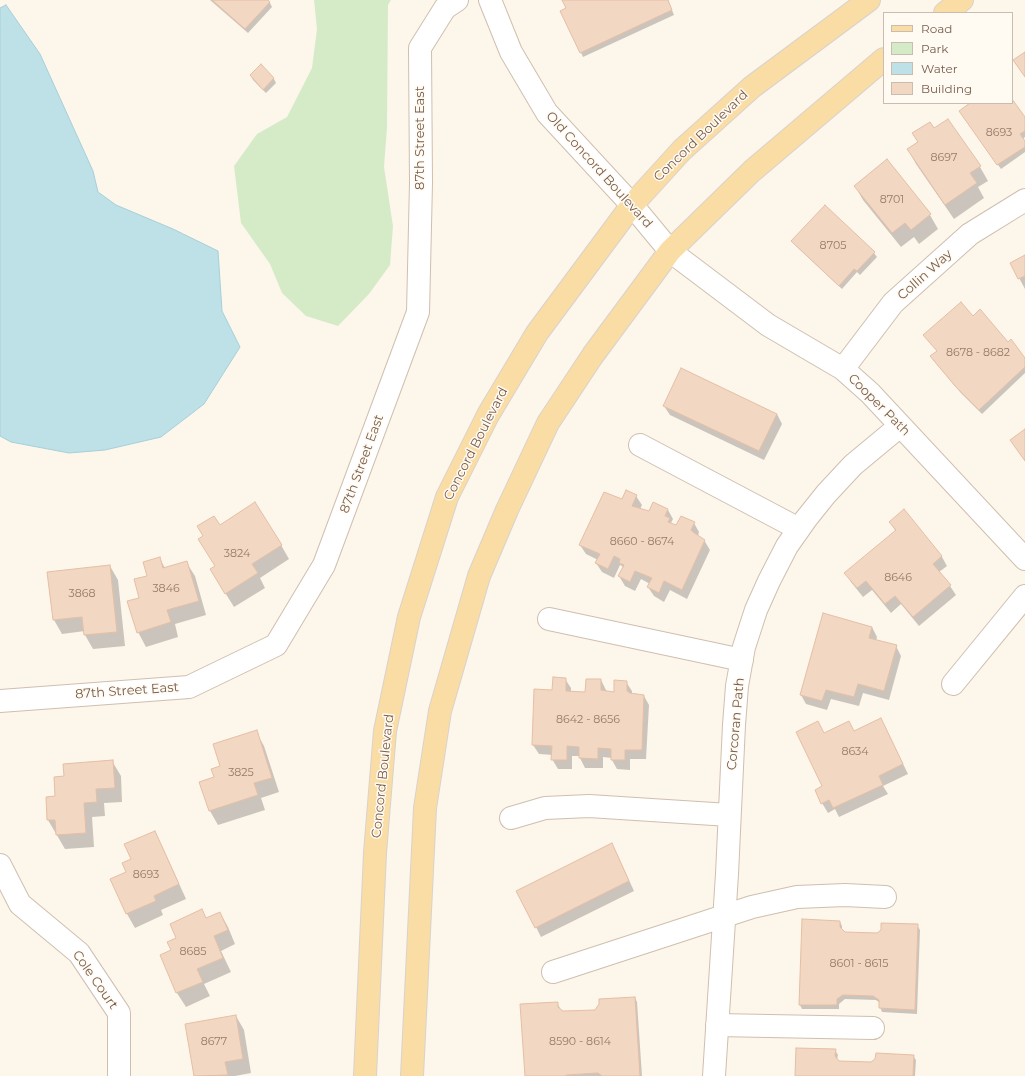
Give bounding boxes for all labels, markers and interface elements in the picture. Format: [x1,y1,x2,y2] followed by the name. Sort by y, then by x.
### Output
[883,12,1013,104] legend
[921,21,952,36] text: Road
[921,41,948,56] text: Park
[921,61,957,76] text: Water
[921,81,972,96] text: Building
[412,86,428,190] street label: 87th Street East
[651,87,751,185] street label: Concord Boulevard
[543,109,655,231] street label: Old Concord Boulevard
[986,126,1012,140] house number: 8693
[931,151,957,165] house number: 8697
[880,193,904,207] house number: 8701
[820,239,846,253] house number: 8705
[895,246,955,304] street label: Collin Way
[946,346,1010,360] house number: 8678 - 8682
[845,371,913,439] street label: Cooper Path
[441,385,511,503] street label: Concord Boulevard
[337,413,387,515] street label: 87th Street East
[610,535,674,549] house number: 8660 - 8674
[224,547,250,561] house number: 3824
[884,571,912,585] house number: 8646
[152,582,180,596] house number: 3846
[69,587,95,601] house number: 3868
[724,677,748,771] street label: Corcoran Path
[75,680,179,702] street label: 87th Street East
[369,713,397,839] street label: Concord Boulevard
[556,713,620,727] house number: 8642 - 8656
[841,745,869,759] house number: 8634
[228,766,254,780] house number: 3825
[133,868,159,882] house number: 8693
[180,945,206,959] house number: 8685
[69,948,121,1012] street label: Cole Court
[830,957,888,971] house number: 8601 - 8615
[201,1035,227,1049] house number: 8677
[549,1035,611,1049] house number: 8590 - 8614

